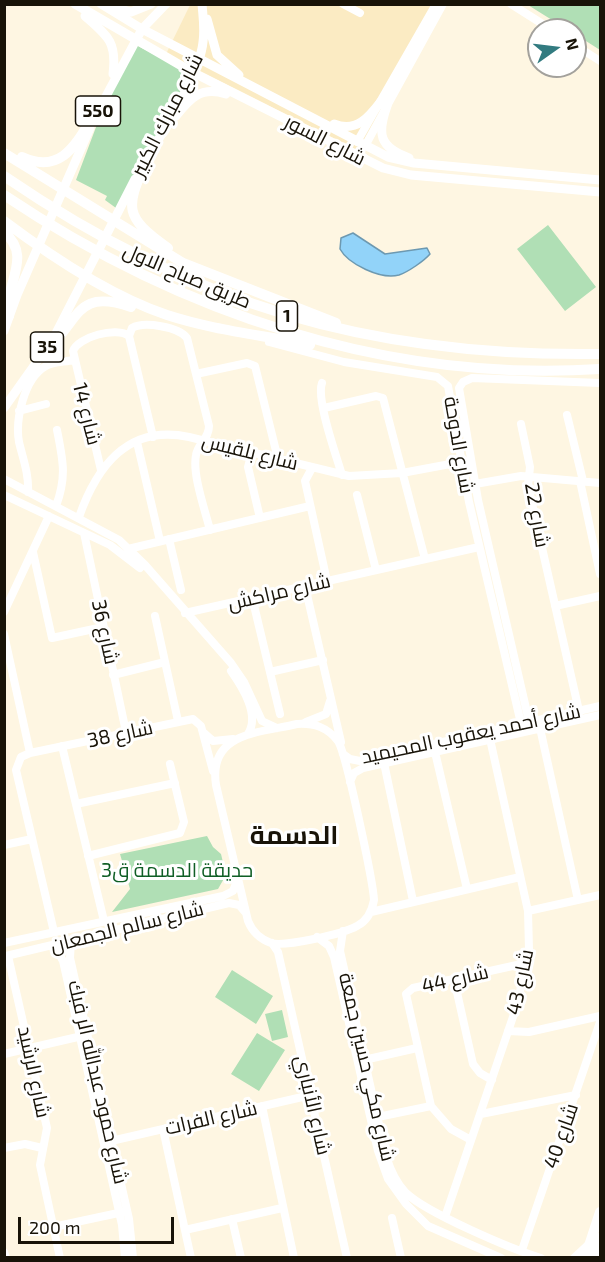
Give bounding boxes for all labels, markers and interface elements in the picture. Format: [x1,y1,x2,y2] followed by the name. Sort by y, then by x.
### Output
[527,18,587,78] north arrow
[562,36,584,52] text: N
[126,49,208,181] street label: شارع مبارك الكبير
[76,96,120,126] road number: 550
[280,109,370,171] street label: شارع السور
[119,238,255,314] street label: طريق صباح الاول
[276,301,298,331] road number: 1
[30,332,63,362] road number: 35
[68,380,106,448] street label: شارع 14
[439,394,479,496] street label: شارع الدوحة
[199,428,301,476] street label: شارع بلقيس
[519,481,555,549] street label: شارع 22
[225,569,333,615] street label: شارع مراكش
[86,597,124,667] street label: شارع 36
[359,699,583,769] street label: شارع أحمد يعقوب المحيميد
[85,715,155,753] street label: شارع 38
[250,819,338,851] district label: الدسمة
[101,858,253,882] park label: حديقة الدسمة ق3
[48,896,206,958] street label: شارع سالم الجمعان
[501,947,539,1017] street label: شارع 43
[419,960,491,998] street label: شارع 44
[334,970,400,1164] street label: شارع مكي حسين جمعة
[63,978,133,1186] street label: شارع حمود عبدالله الر فبك
[13,1024,55,1120] street label: شارع الرشيد
[290,1053,336,1157] street label: شارع الأنباري
[162,1096,260,1140] street label: شارع الفرات
[539,1100,583,1172] street label: شارع 40
[21,1205,177,1243] scale bar
[29,1216,81,1238] text: 200 m

